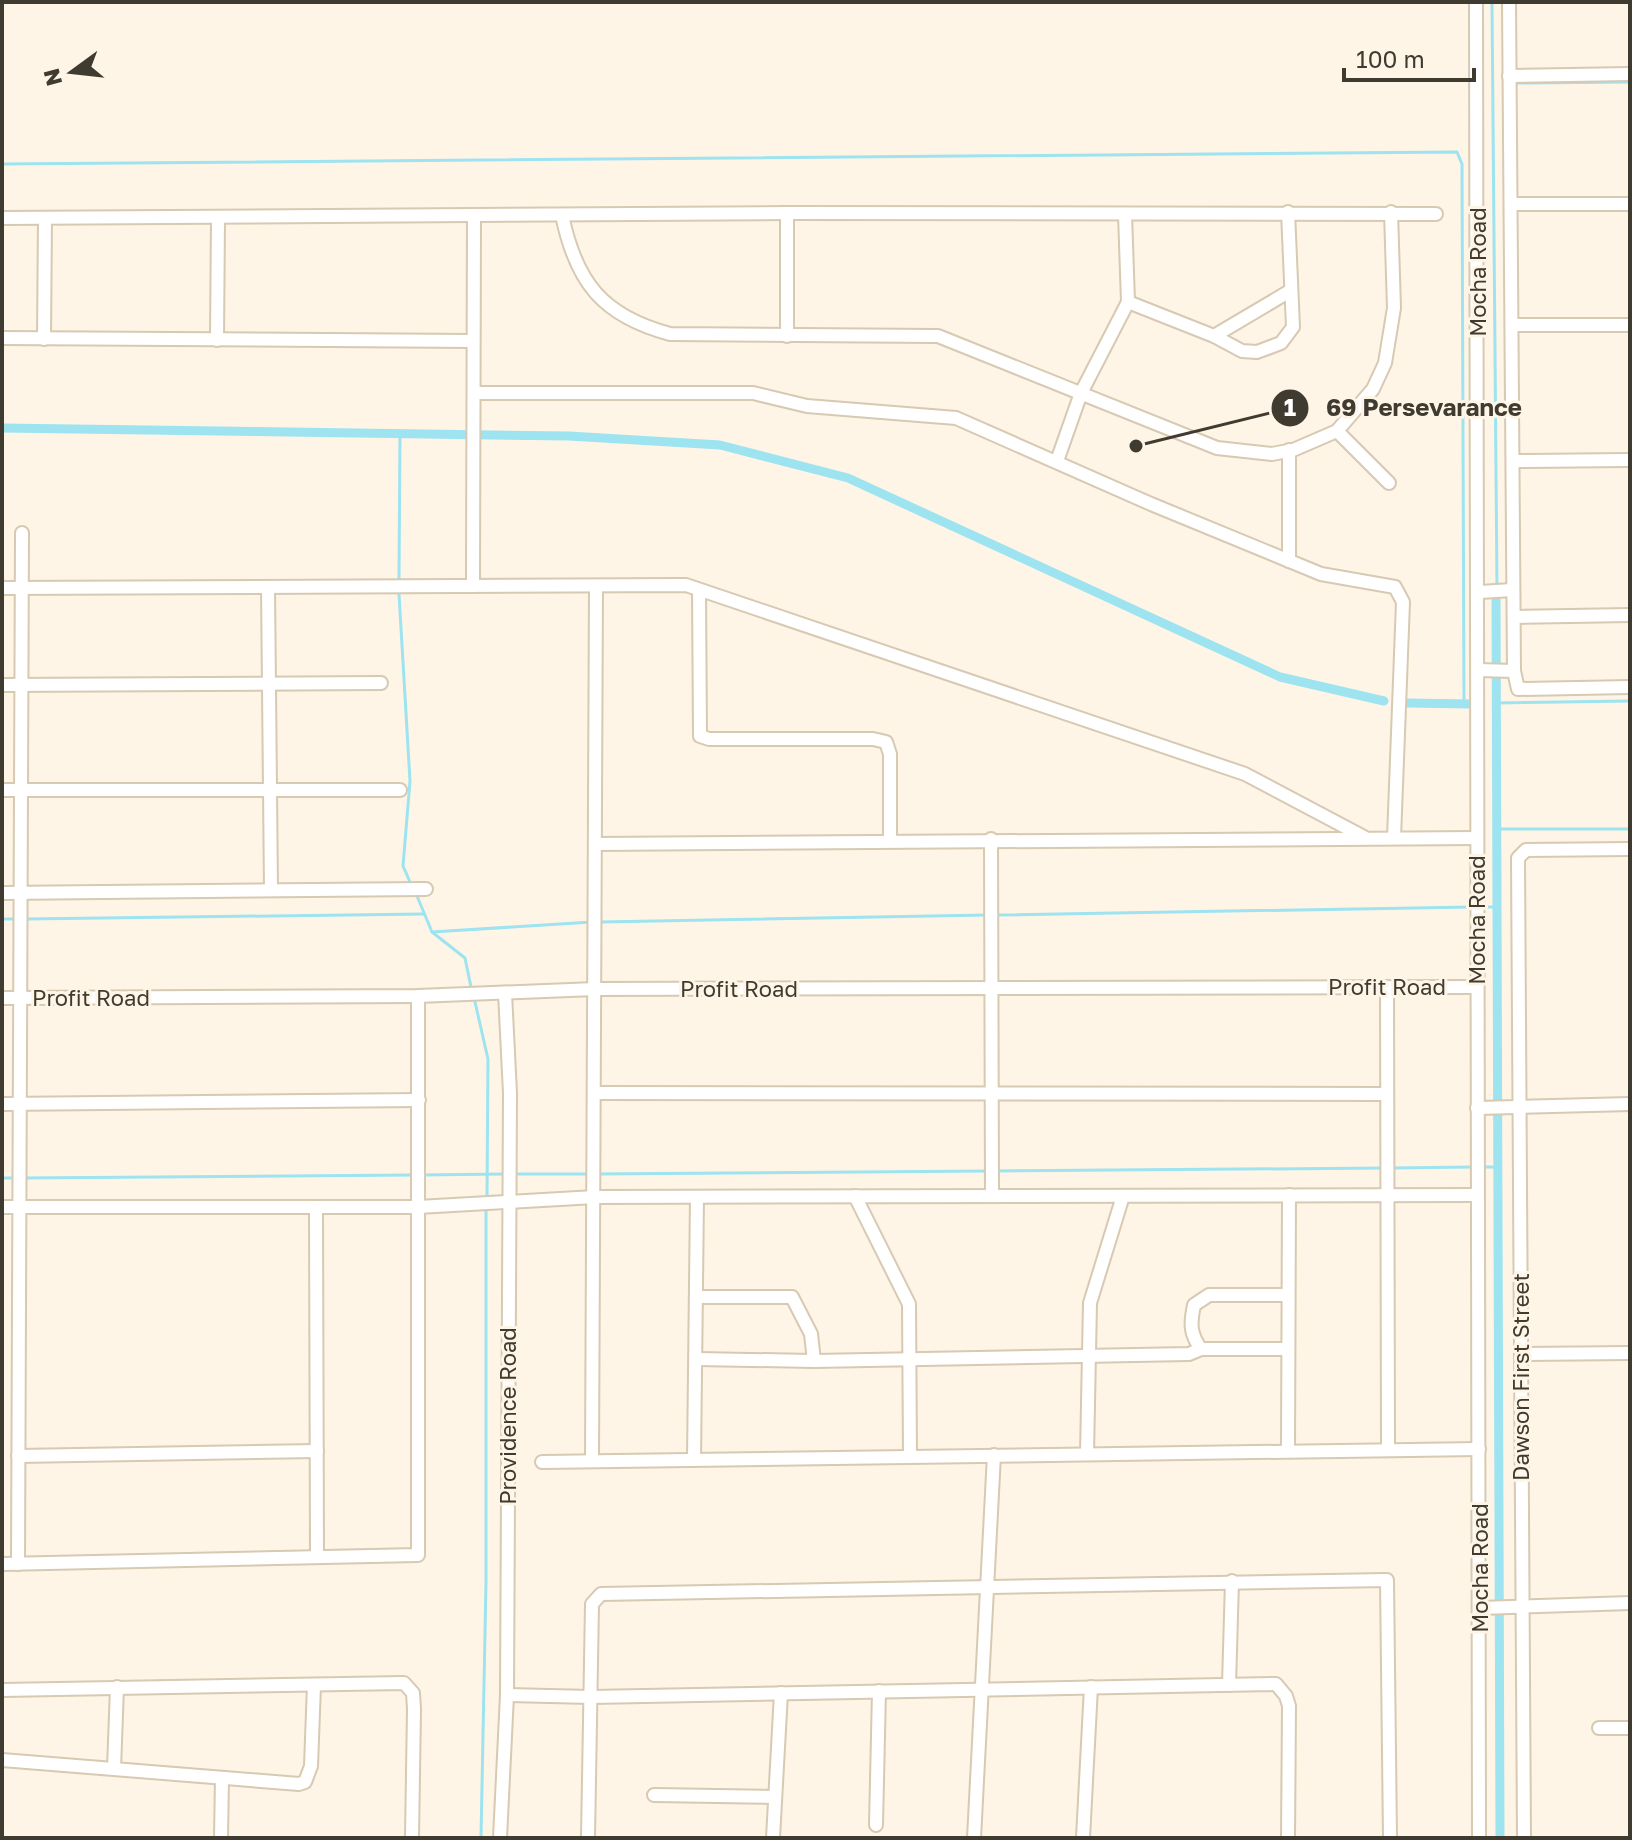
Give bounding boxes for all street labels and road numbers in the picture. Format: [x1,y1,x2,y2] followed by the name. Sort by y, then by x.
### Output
[1464,207,1491,337] street label: Mocha Road
[1463,855,1490,985] street label: Mocha Road
[1328,973,1446,1000] street label: Profit Road
[680,975,798,1002] street label: Profit Road
[32,984,150,1011] street label: Profit Road
[1507,1273,1534,1481] street label: Dawson First Street
[494,1327,521,1505] street label: Providence Road
[1466,1503,1493,1633] street label: Mocha Road

